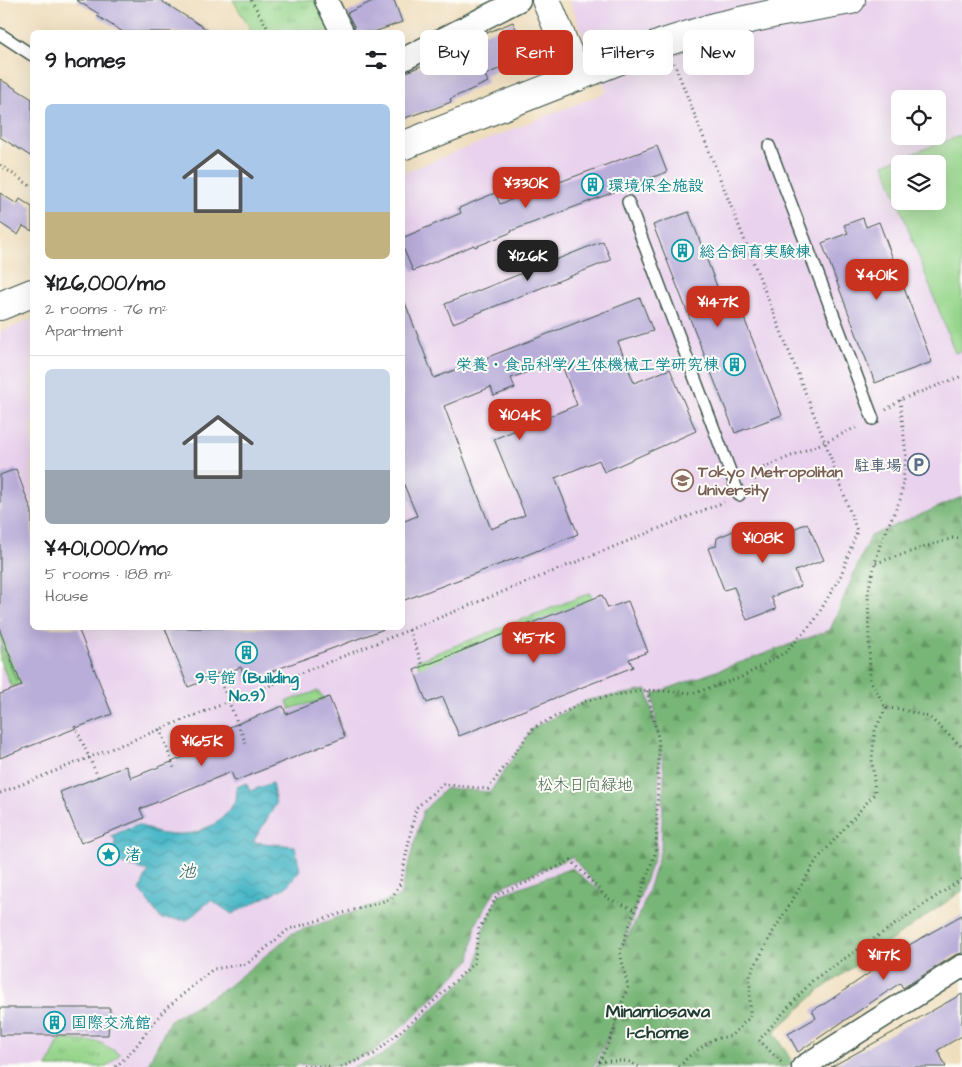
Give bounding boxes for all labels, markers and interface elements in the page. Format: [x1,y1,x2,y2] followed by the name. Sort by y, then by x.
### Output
[420,30,488,75] chip: Buy
[498,30,573,75] chip: Rent
[583,30,673,75] chip: Filters
[683,30,754,75] chip: New
[45,46,126,75] text: 9 homes
[362,46,390,74] icon: filters
[891,90,946,210] map controls
[891,90,946,145] button: locate
[173,136,263,226] icon: home
[891,155,946,210] button: layers
[491,166,561,209] pin: ¥330K
[504,172,548,194] text: ¥330K
[580,173,604,197] building icon: 環境保全施設
[608,175,704,197] place label: 環境保全施設
[671,239,695,263] building icon: 総合飼育実験棟
[493,240,563,282] pin: ¥126K
[699,241,812,263] place label: 総合飼育実験棟
[508,245,548,267] text: ¥126K
[842,258,912,301] pin: ¥401K
[856,264,898,286] text: ¥401K
[45,269,165,298] text: ¥126,000/mo
[683,286,753,328] pin: ¥147K
[697,291,739,313] text: ¥147K
[45,298,168,320] text: 2 rooms · 76 m²
[45,320,123,342] text: Apartment
[723,352,747,376] building icon: 栄養・食品科学/生体機械工学研究棟
[456,354,720,376] place label: 栄養・食品科学/生体機械工学研究棟
[485,398,555,441] pin: ¥104K
[173,402,263,492] icon: home
[499,404,541,426] text: ¥104K
[906,453,930,477] parking icon: 駐車場
[854,455,902,477] place label: 駐車場
[697,461,843,502] place label: Tokyo Metropolitan University
[670,468,694,492] school or university icon: Tokyo Metropolitan University
[728,522,798,564] pin: ¥108K
[743,527,783,549] text: ¥108K
[45,534,168,563] text: ¥401,000/mo
[45,563,173,585] text: 5 rooms · 188 m²
[45,585,89,607] text: House
[499,622,569,664] pin: ¥157K
[513,627,555,649] text: ¥157K
[235,641,259,665] building icon: 9号館 (Building No.9)
[195,667,300,707] place label: 9号館 (Building No.9)
[167,724,237,767] pin: ¥165K
[181,730,223,752] text: ¥165K
[537,774,633,796] park label: 松木日向緑地
[97,842,121,866] place icon: 渚
[125,844,141,866] place label: 渚
[178,859,197,884] water label: 池
[849,938,919,981] pin: ¥117K
[868,944,900,966] text: ¥117K
[606,999,711,1045] district label: Minamiosawa 1-chome
[43,1010,67,1034] building icon: 国際交流館
[71,1012,151,1034] place label: 国際交流館

